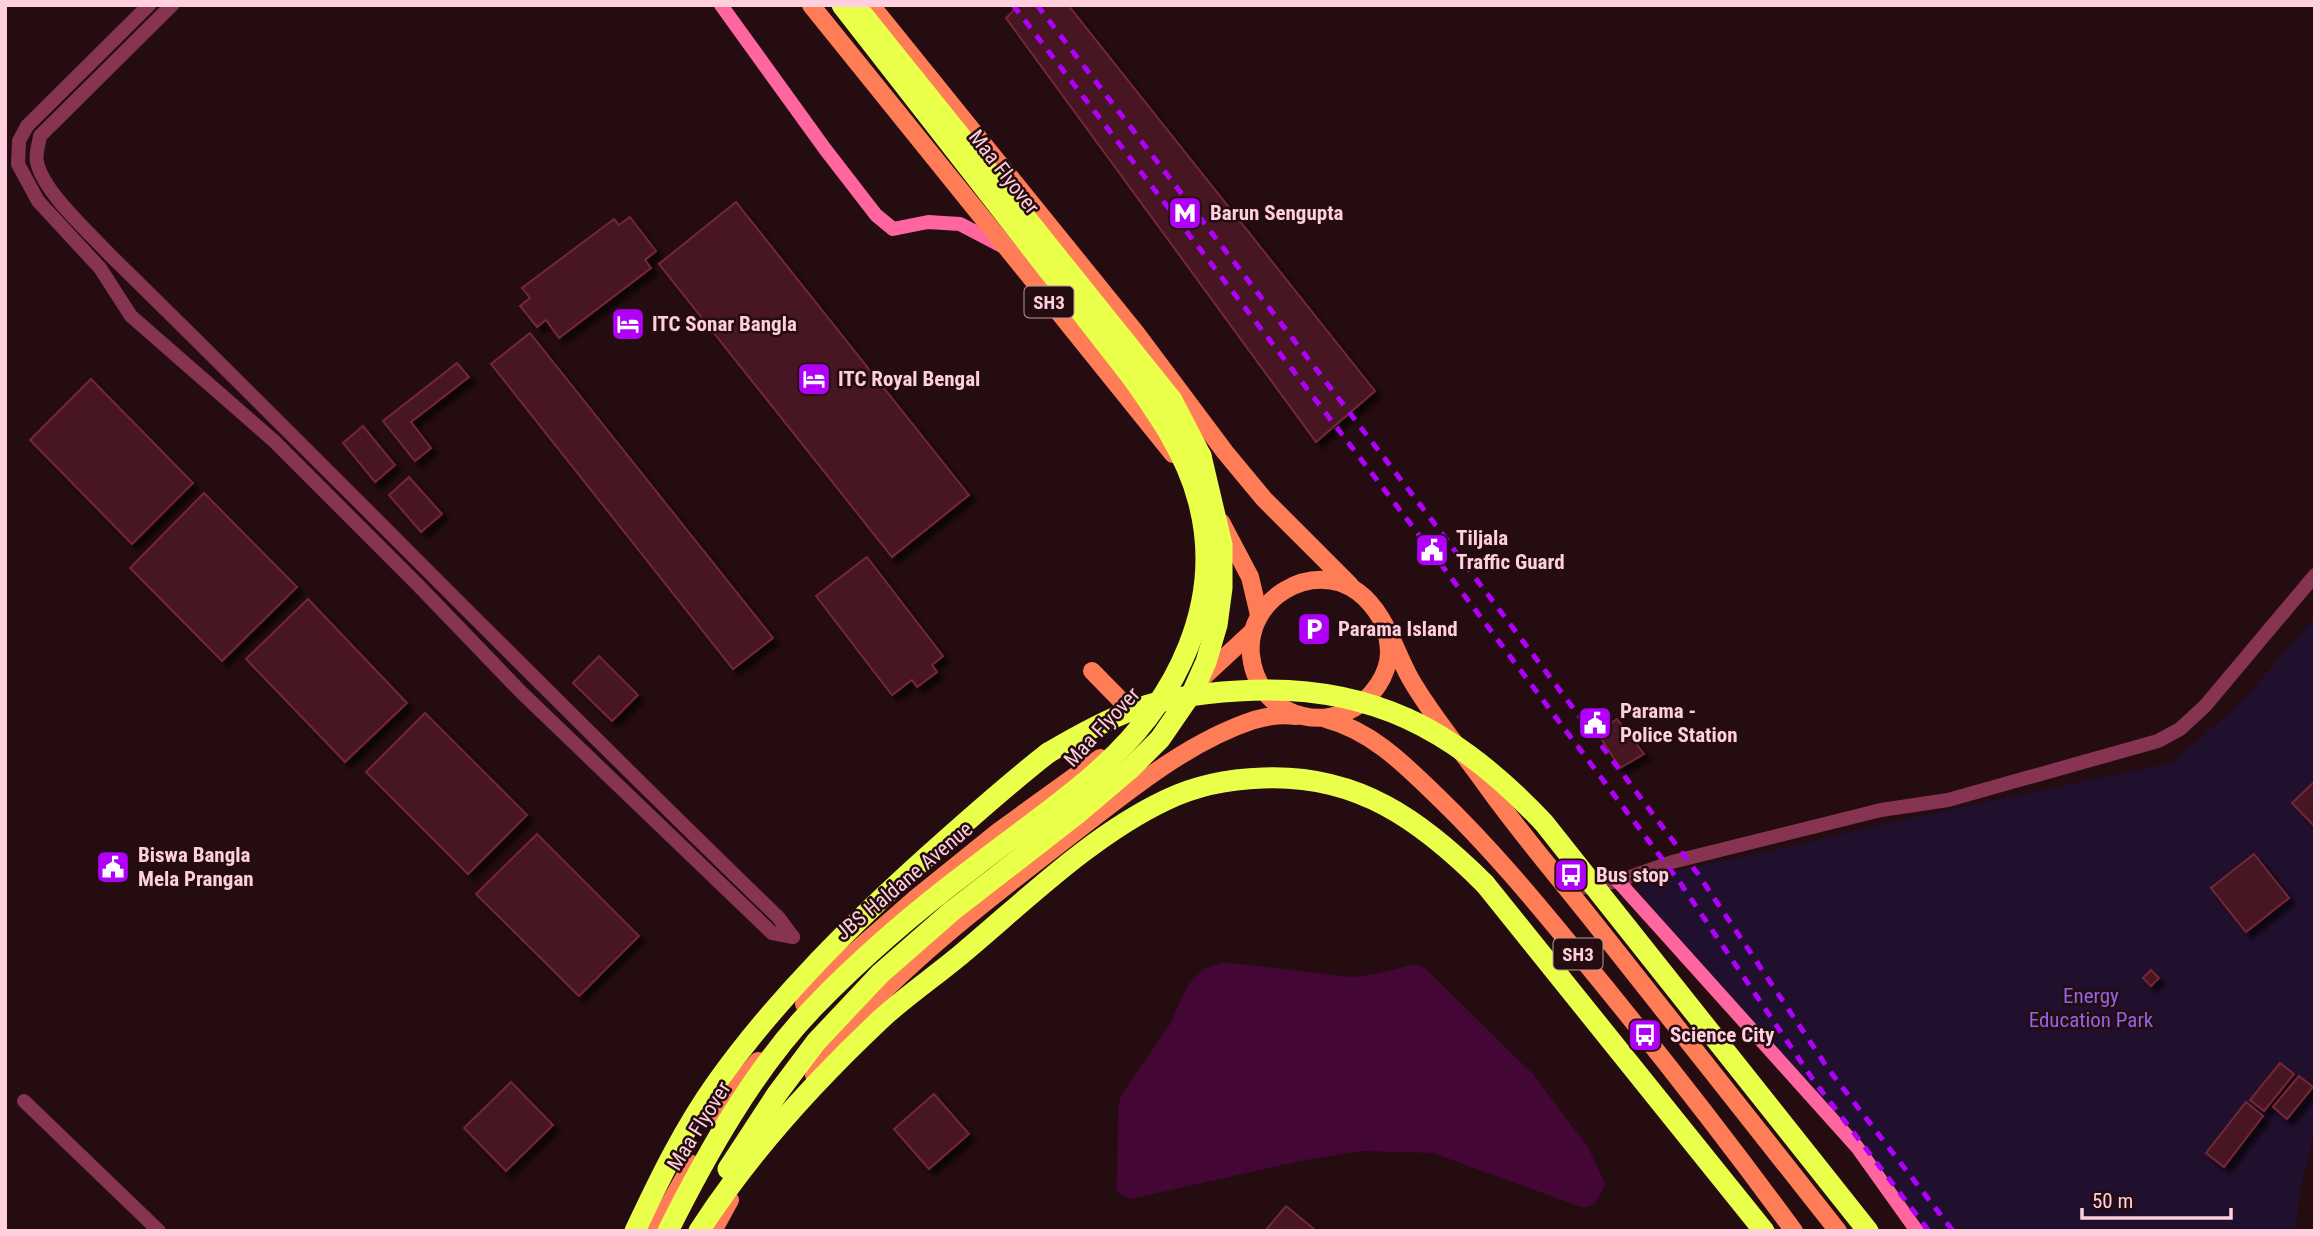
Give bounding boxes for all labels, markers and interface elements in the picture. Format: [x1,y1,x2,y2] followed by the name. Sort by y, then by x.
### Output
[964,125,1044,219] street label: Maa Flyover
[1166,194,1204,232] metro station icon: Barun Sengupta
[1210,201,1344,225] place label: Barun Sengupta
[1024,286,1074,318] road number: SH3
[609,305,647,343] hotel icon: ITC Sonar Bangla
[652,312,797,336] place label: ITC Sonar Bangla
[795,360,833,398] hotel icon: ITC Royal Bengal
[838,367,980,391] place label: ITC Royal Bengal
[1456,526,1565,574] place label: Tiljala Traffic Guard
[1413,531,1451,569] public building icon: Tiljala Traffic Guard
[1295,610,1333,648] parking icon: Parama Island
[1338,617,1458,641] place label: Parama Island
[1059,682,1145,772] street label: Maa Flyover
[1620,699,1738,747] place label: Parama - Police Station
[1576,704,1614,742] public building icon: Parama - Police Station
[831,817,977,945] street label: JBS Haldane Avenue
[138,843,254,891] place label: Biswa Bangla Mela Prangan
[94,848,132,886] public building icon: Biswa Bangla Mela Prangan
[1552,856,1590,894] bus stop icon: Bus stop
[1596,863,1669,887] place label: Bus stop
[1554,938,1602,970] road number: SH3
[2029,984,2154,1032] park label: Energy Education Park
[1626,1016,1664,1054] bus stop icon: Science City
[1670,1023,1775,1047] place label: Science City
[662,1077,736,1175] street label: Maa Flyover
[2082,1176,2231,1220] scale bar
[2092,1189,2133,1213] text: 50 m

